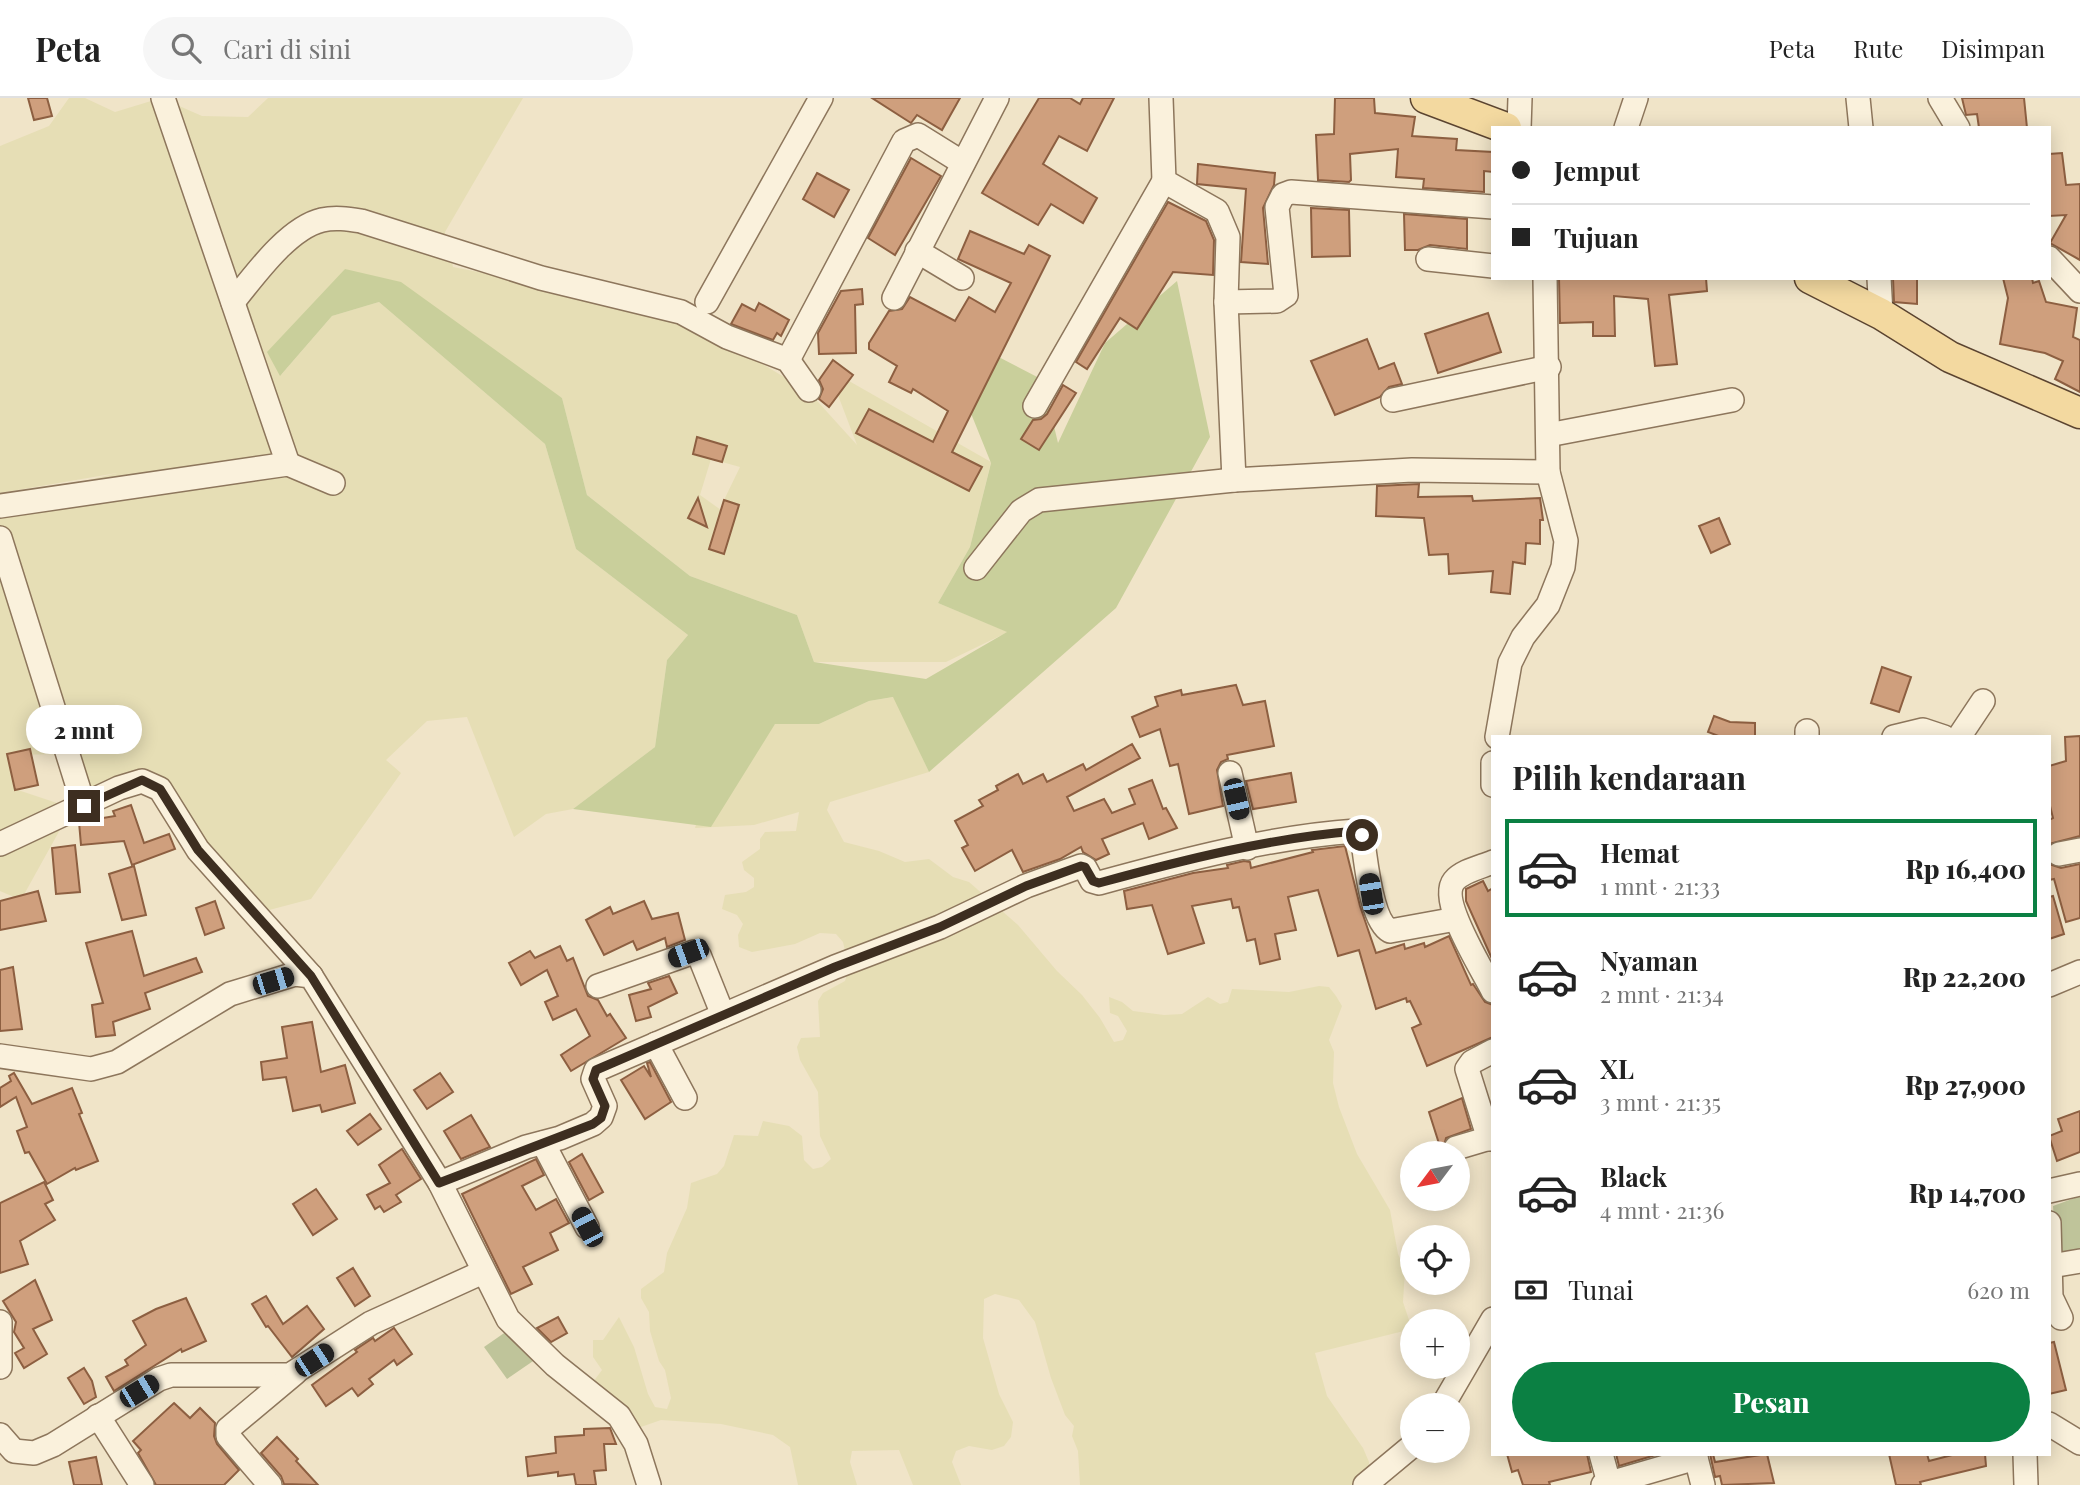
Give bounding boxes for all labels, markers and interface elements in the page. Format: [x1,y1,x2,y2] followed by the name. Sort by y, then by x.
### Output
[143,17,633,80] search box
[35,26,101,70] text: Peta
[167,29,205,67] icon: search
[223,31,351,66] text: Cari di sini
[1769,32,1815,64] text: Peta
[1853,32,1903,64] text: Rute
[1941,32,2045,64] text: Disimpan
[1554,153,1640,188] text: Jemput
[1554,220,1639,255] text: Tujuan
[26,704,142,754] callout: 2 mnt
[54,714,114,745] text: 2 mnt
[1512,755,1746,798] text: Pilih kendaraan
[1222,776,1251,822] car
[68,790,100,822] route end
[1346,819,1378,851] route start
[1600,835,1679,870] text: Hemat
[1516,837,1579,900] icon: car
[1905,851,2026,886] text: Rp 16,400
[1600,870,1720,901] text: 1 mnt · 21:33
[1358,872,1385,916] car
[665,936,712,970] car
[1600,943,1698,978] text: Nyaman
[1516,945,1579,1008] icon: car
[1903,959,2026,994] text: Rp 22,200
[250,965,297,997] car
[1600,978,1724,1009] text: 2 mnt · 21:34
[1600,1051,1634,1086] text: XL
[1516,1053,1579,1116] icon: car
[1905,1067,2026,1102] text: Rp 27,900
[1600,1086,1721,1117] text: 3 mnt · 21:35
[1400,1141,1470,1211] north arrow
[1400,1141,1470,1463] map controls
[1600,1159,1667,1194] text: Black
[1516,1161,1579,1224] icon: car
[1909,1175,2026,1210] text: Rp 14,700
[1600,1194,1724,1225] text: 4 mnt · 21:36
[568,1204,607,1250] car
[1400,1225,1470,1295] button: locate
[1512,1271,1550,1309] icon: cash
[1568,1272,1634,1307] text: Tunai
[1967,1274,2030,1305] text: 620 m
[1400,1309,1470,1379] button: +
[291,1340,338,1380] car
[1512,1362,2030,1442] button: Pesan
[116,1371,163,1411] car
[1400,1393,1470,1463] button: −

